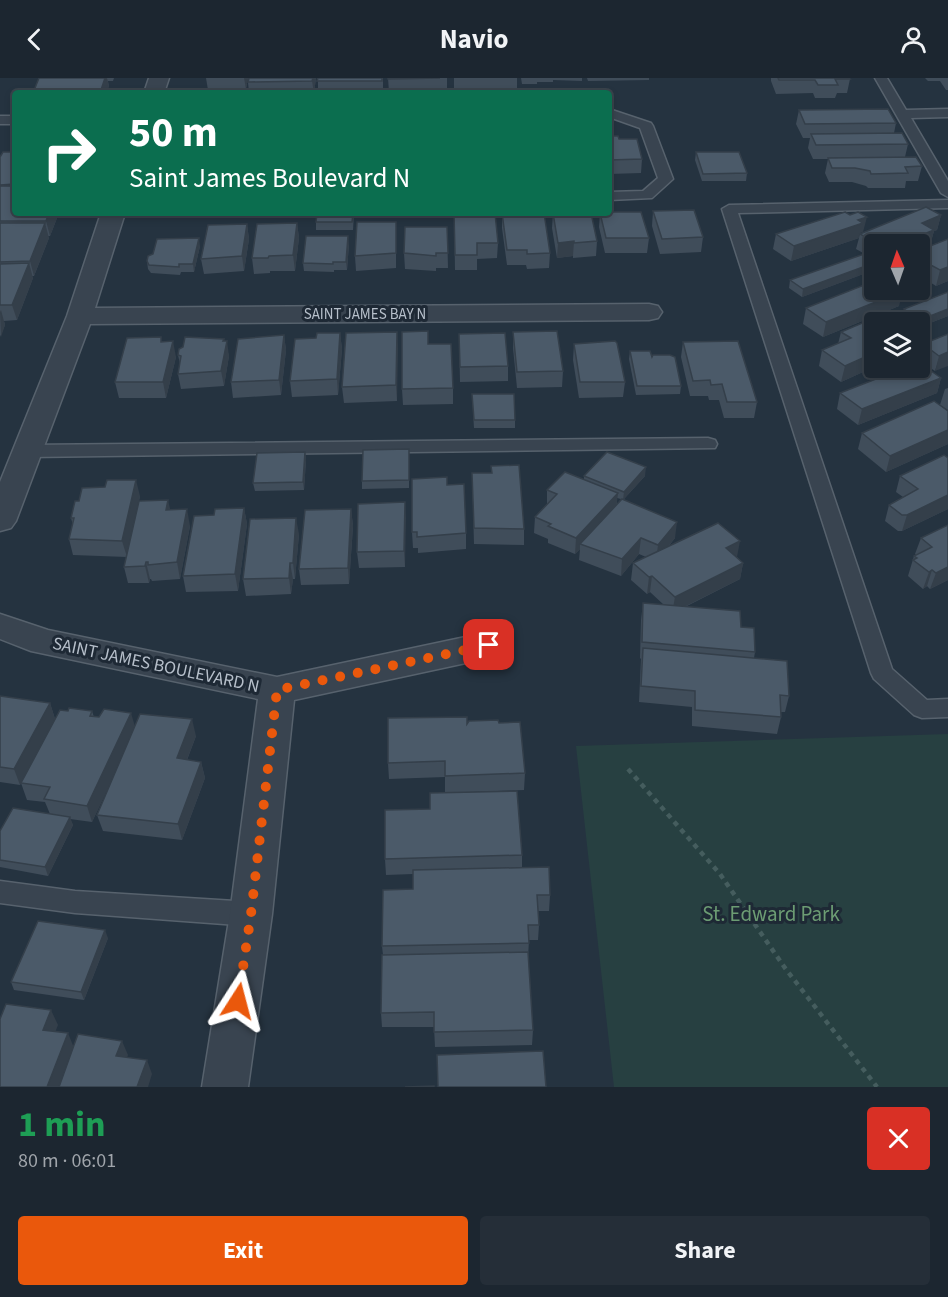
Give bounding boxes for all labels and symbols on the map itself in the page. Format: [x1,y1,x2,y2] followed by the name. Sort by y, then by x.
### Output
[864,234,930,300] north arrow
[304,304,426,325] street label: SAINT JAMES BAY N
[463,619,514,670] pin
[50,631,262,699] street label: SAINT JAMES BOULEVARD N
[702,899,840,929] park label: St. Edward Park
[206,969,270,1033] position arrow

